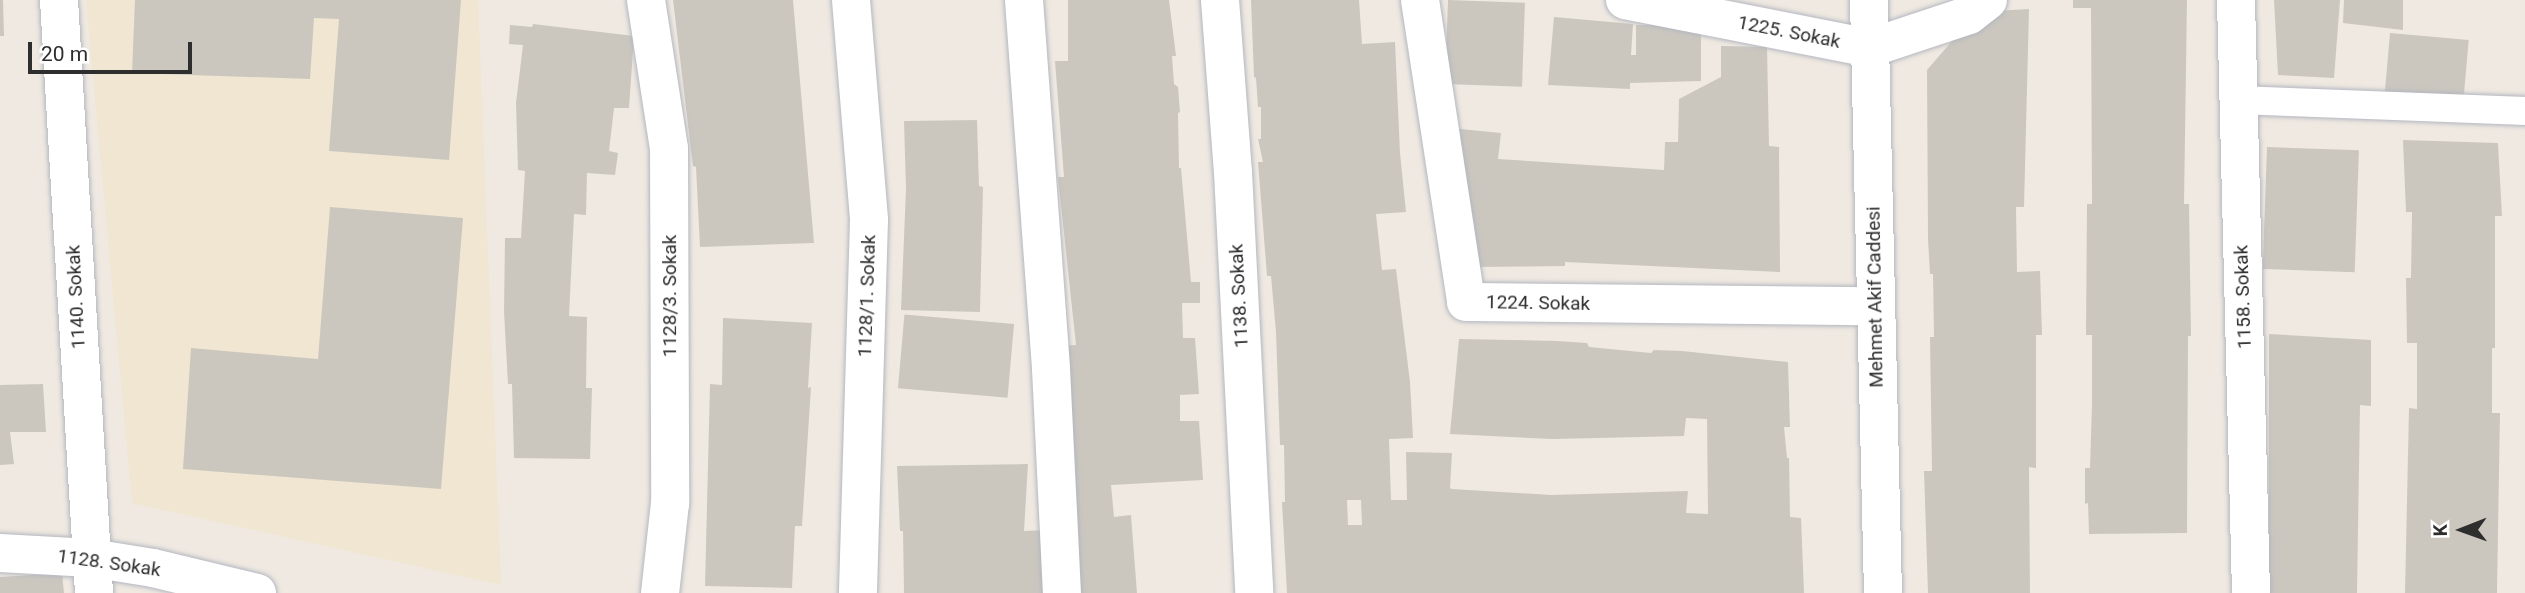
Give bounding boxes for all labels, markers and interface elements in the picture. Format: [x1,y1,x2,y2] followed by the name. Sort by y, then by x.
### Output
[1736,11,1842,53] street label: 1225. Sokak
[32,28,196,72] scale bar
[41,42,88,66] text: 20 m
[1862,206,1888,388] street label: Mehmet Akif Caddesi
[853,234,881,358] street label: 1128/1. Sokak
[659,235,681,357] street label: 1128/3. Sokak
[1225,243,1253,349] street label: 1138. Sokak
[62,244,90,350] street label: 1140. Sokak
[2230,245,2256,349] street label: 1158. Sokak
[1486,291,1590,315] street label: 1224. Sokak
[2427,495,2497,565] north arrow
[2429,524,2452,537] text: K
[56,544,162,582] street label: 1128. Sokak

